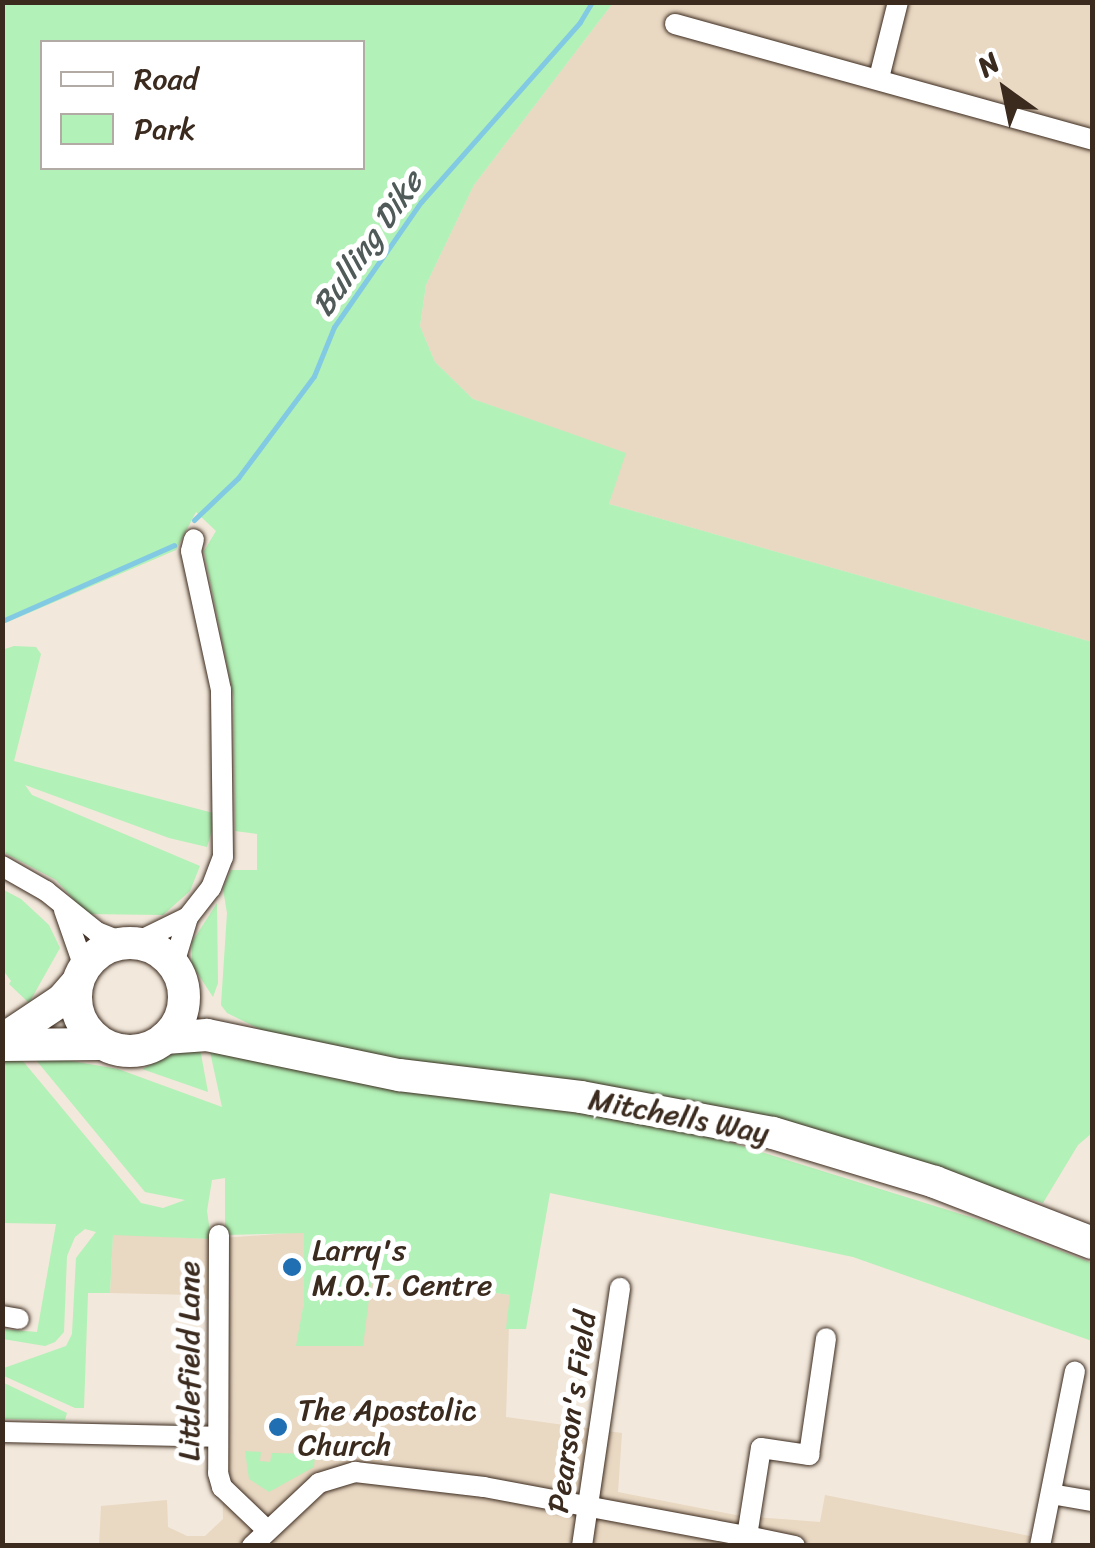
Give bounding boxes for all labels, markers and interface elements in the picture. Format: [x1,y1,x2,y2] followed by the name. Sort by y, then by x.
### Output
[967,39,1010,90] text: N
[40,40,365,170] legend
[955,40,1055,140] north arrow
[134,52,198,106] text: Road
[134,102,196,156] text: Park
[304,164,432,324] water label: Bulling Dike
[586,1081,772,1151] street label: Mitchells Way
[312,1232,493,1302] place label: Larry's M.O.T. Centre
[281,1256,303,1278] marker: Larry's M.O.T. Centre
[171,1261,207,1461] street label: Littlefield Lane
[540,1309,604,1515] street label: Pearson's Field
[298,1392,477,1462] place label: The Apostolic Church
[267,1416,289,1438] marker: The Apostolic Church

